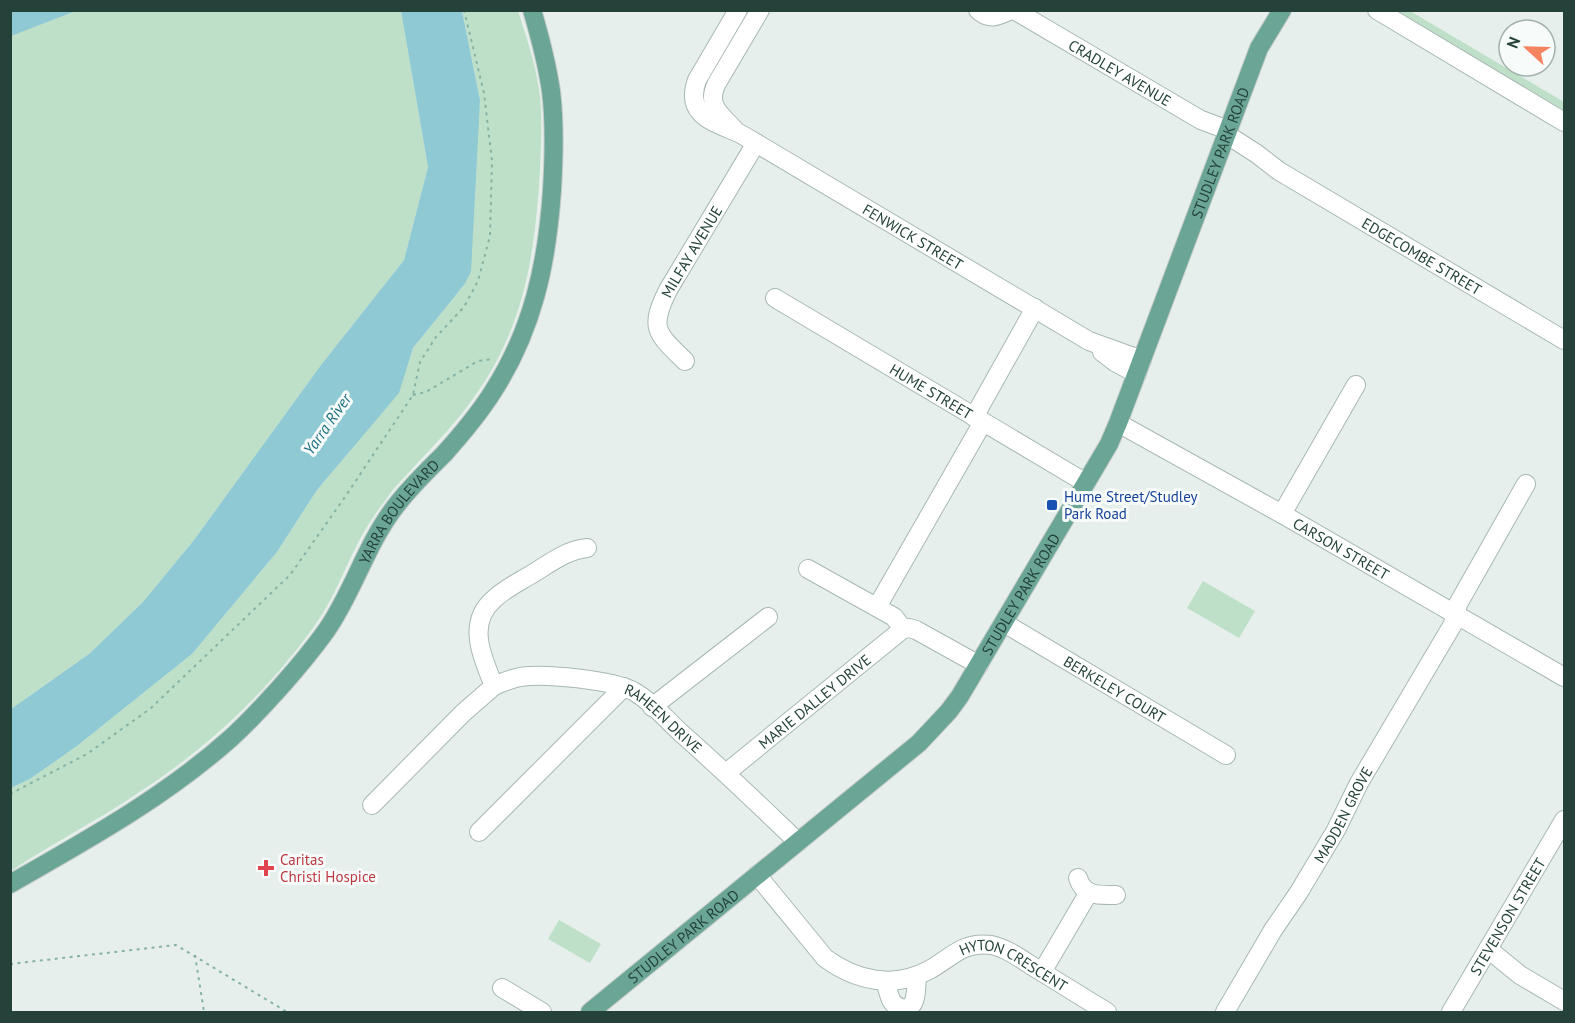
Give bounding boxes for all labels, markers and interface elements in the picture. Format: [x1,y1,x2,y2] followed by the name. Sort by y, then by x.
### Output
[1497,18,1557,78] north arrow
[1502,34,1524,51] text: N
[1065,35,1175,110] street label: CRADLEY AVENUE
[1186,84,1253,221] street label: STUDLEY PARK ROAD
[859,199,967,274] street label: FENWICK STREET
[656,202,726,300] street label: MILFAY AVENUE
[1359,213,1486,299] street label: EDGECOMBE STREET
[886,359,977,423] street label: HUME STREET
[299,388,356,458] water label: Yarra River
[354,455,443,567] street label: YARRA BOULEVARD
[1064,487,1197,523] place label: Hume Street/Studley Park Road
[1045,498,1059,512] marker: Hume Street/Studley Park Road
[1290,513,1393,584] street label: CARSON STREET
[977,530,1064,658] street label: STUDLEY PARK ROAD
[754,650,875,752] street label: MARIE DALLEY DRIVE
[1060,651,1170,727] street label: BERKELEY COURT
[622,679,706,757] street label: RAHEEN DRIVE
[1309,763,1376,866] street label: MADDEN GROVE
[280,850,376,886] place label: Caritas Christi Hospice
[1465,854,1550,978] street label: STEVENSON STREET
[257,859,275,877] marker: Caritas Christi Hospice
[623,885,742,987] street label: STUDLEY PARK ROAD
[956,935,1072,995] street label: HYTON CRESCENT

